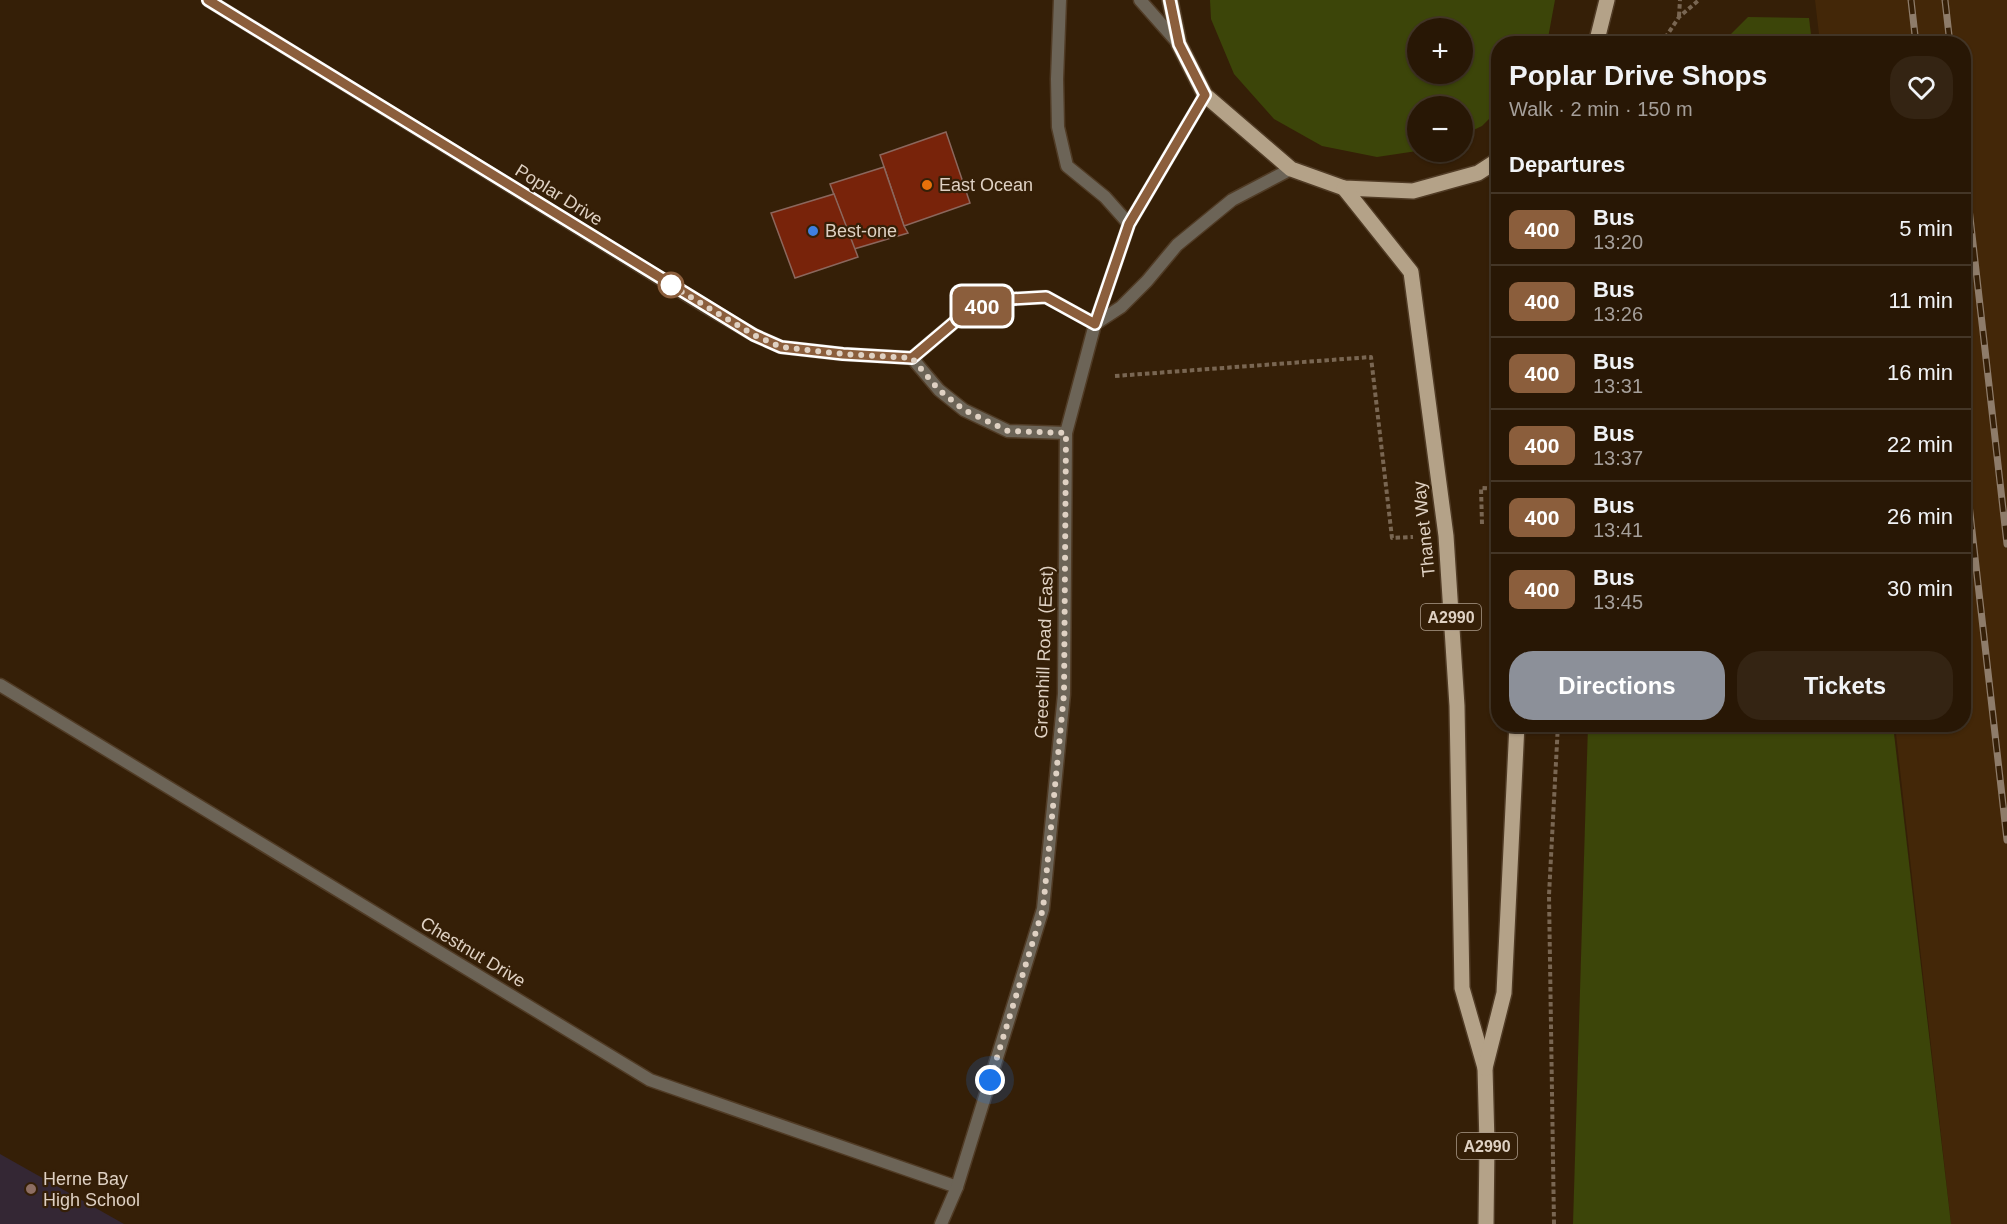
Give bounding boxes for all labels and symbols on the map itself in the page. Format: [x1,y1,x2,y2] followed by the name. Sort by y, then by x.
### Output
[512,160,606,230] street label: Poplar Drive
[939,175,1033,195] place label: East Ocean
[920,178,934,192] marker: East Ocean
[825,221,897,241] place label: Best-one
[806,224,820,238] marker: Best-one
[658,272,684,298] unlabelled marker
[948,286,1016,326] line badge: 400
[1409,480,1439,578] street label: Thanet Way
[1031,565,1057,739] street label: Greenhill Road (East)
[1421,604,1481,630] road number: A2990
[417,913,529,991] street label: Chestnut Drive
[975,1065,1005,1095] your location
[1457,1133,1517,1159] road number: A2990
[43,1169,140,1210] place label: Herne Bay High School
[24,1182,38,1196] marker: Herne Bay High School

